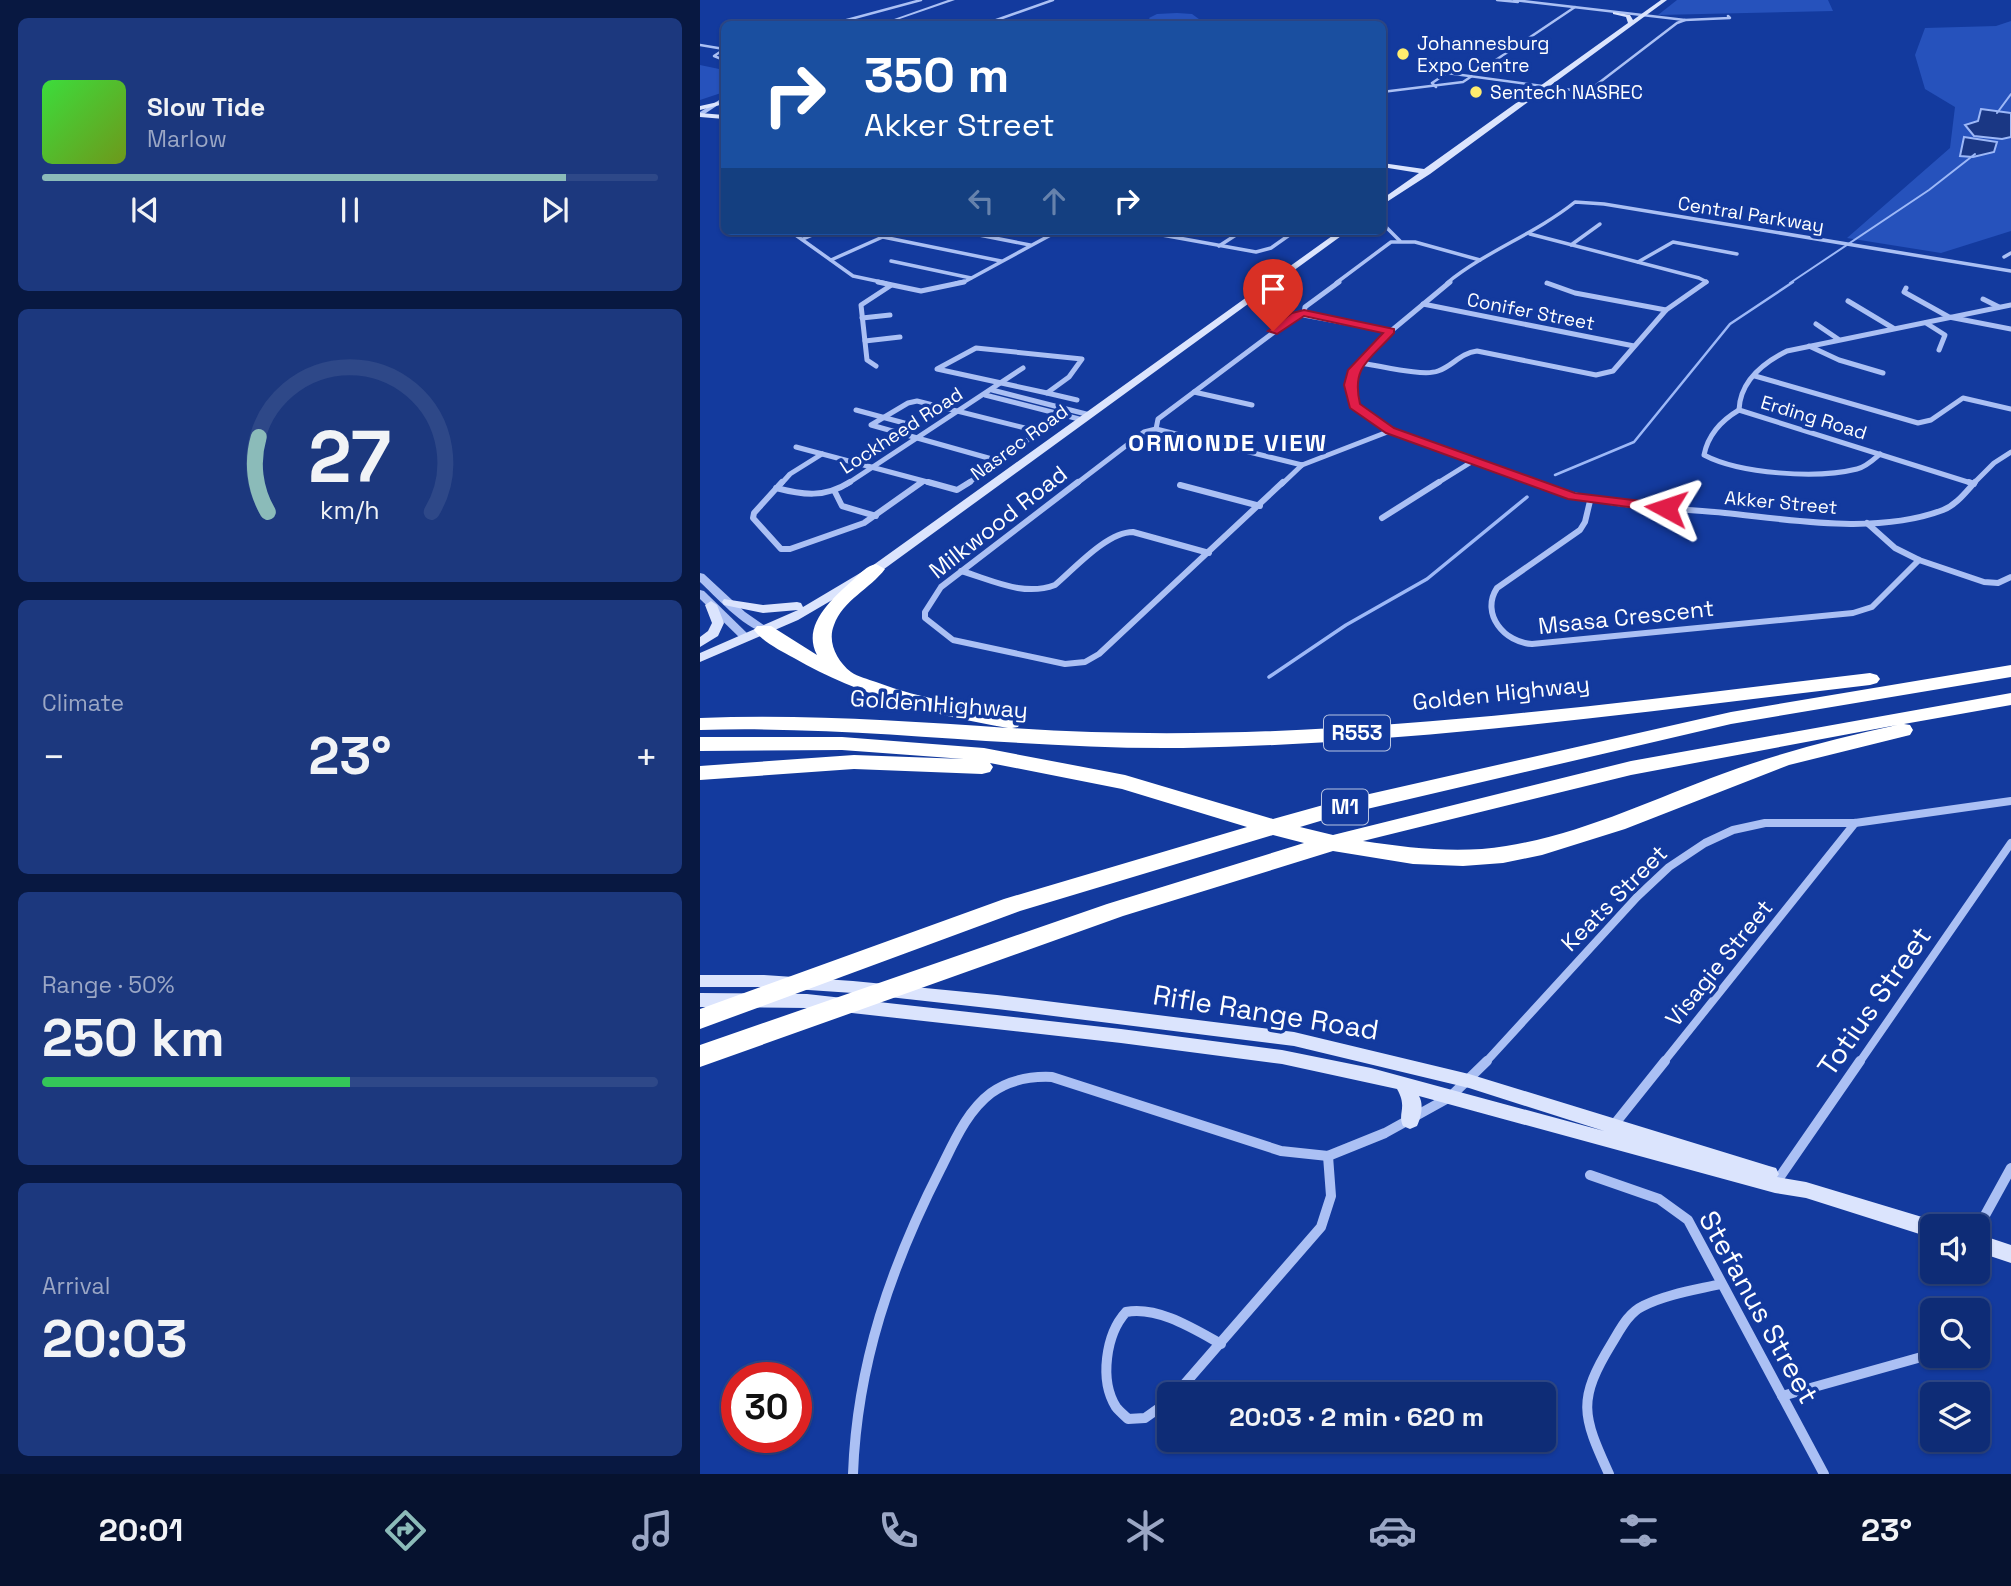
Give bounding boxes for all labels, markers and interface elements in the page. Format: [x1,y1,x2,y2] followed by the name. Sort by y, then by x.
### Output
[1417,31,1550,78] place label: Johannesburg Expo Centre
[864,44,1009,106] text: 350 m
[1395,46,1411,62] marker: Johannesburg Expo Centre
[749,49,840,140] icon: right
[1490,80,1643,105] place label: Sentech NASREC
[1468,84,1484,100] marker: Sentech NASREC
[147,90,265,124] text: Slow Tide
[864,105,1055,145] text: Akker Street
[147,124,227,154] text: Marlow
[962,182,1000,220] icon: left
[1035,182,1073,220] icon: ahead
[1108,182,1146,220] icon: right
[126,191,164,229] icon: previous
[331,191,369,229] icon: pause
[536,191,574,229] icon: next
[1676,191,1826,238] street label: Central Parkway
[1243,259,1303,331] pin
[1254,270,1292,308] icon: arrive
[1465,287,1597,336] street label: Conifer Street
[835,381,967,479] street label: Lockheed Road
[1758,389,1870,445] street label: Erding Road
[966,399,1073,486] street label: Nasrec Road
[309,410,391,503] text: 27
[1128,427,1328,458] district label: ORMONDE VIEW
[923,459,1073,585] street label: Milkwood Road
[1629,471,1703,545] position arrow
[1723,485,1838,520] street label: Akker Street
[320,494,380,526] text: km/h
[1537,593,1715,641] street label: Msasa Crescent
[1411,669,1591,717] street label: Golden Highway
[849,683,1029,725] street label: Golden Highway
[42,688,124,718] text: Climate
[1324,716,1390,750] road number: R553
[309,723,392,789] text: 23°
[42,733,66,781] text: −
[634,733,658,781] text: +
[1322,790,1368,824] road number: M1
[1554,838,1674,958] street label: Keats Street
[1659,893,1779,1033] street label: Visagie Street
[1809,919,1939,1083] street label: Totius Street
[42,970,175,1000] text: Range · 50%
[1150,976,1382,1048] street label: Rifle Range Road
[42,1005,225,1071] text: 250 km
[1691,1204,1827,1410] street label: Stefanus Street
[1920,1214,1990,1452] map controls
[1920,1214,1990,1284] button: sound
[42,1271,110,1301] text: Arrival
[1920,1298,1990,1368] button: search
[42,1306,187,1372] text: 20:03
[721,1362,812,1453] speed limit sign: 30
[1920,1382,1990,1452] button: layers
[1229,1400,1484,1434] text: 20:03 · 2 min · 620 m
[381,1506,430,1555] icon: directions
[628,1506,677,1555] icon: music
[874,1506,923,1555] icon: phone
[1121,1506,1170,1555] icon: climate
[1368,1506,1417,1555] icon: car
[1614,1506,1663,1555] icon: filters
[99,1510,183,1550] text: 20:01
[1861,1510,1912,1550] text: 23°

